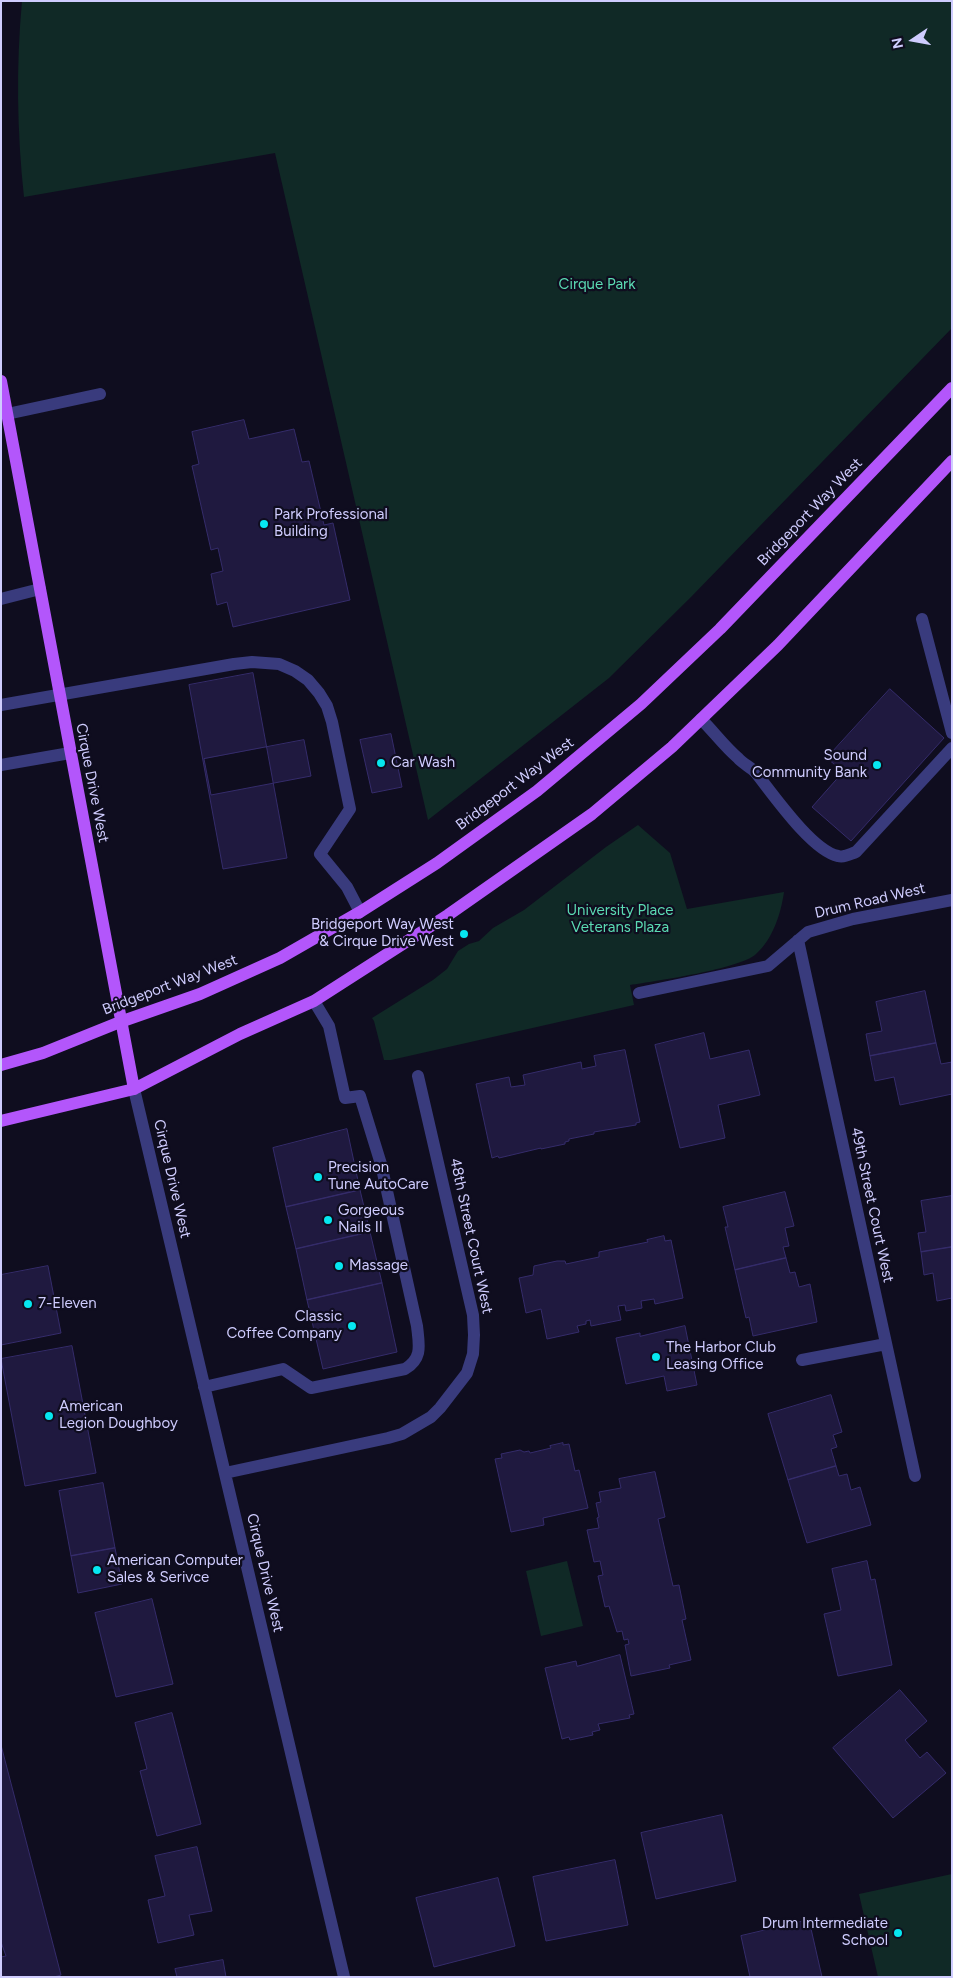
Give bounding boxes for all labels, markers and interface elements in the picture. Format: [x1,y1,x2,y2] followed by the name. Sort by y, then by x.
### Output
[888,15,938,65] north arrow
[888,36,907,50] text: N
[559,276,635,294] park label: Cirque Park
[754,454,866,570] street label: Bridgeport Way West
[274,506,388,541] place label: Park Professional Building
[258,518,270,530] marker: Park Professional Building
[72,722,112,844] street label: Cirque Drive West
[452,734,578,834] street label: Bridgeport Way West
[752,747,867,782] place label: Sound Community Bank
[391,754,455,772] place label: Car Wash
[375,757,387,769] marker: Car Wash
[871,759,883,771] marker: Sound Community Bank
[813,880,927,922] street label: Drum Road West
[566,902,674,937] park label: University Place Veterans Plaza
[311,916,454,951] place label: Bridgeport Way West & Cirque Drive West
[458,928,470,940] marker: Bridgeport Way West & Cirque Drive West
[100,951,240,1019] street label: Bridgeport Way West
[150,1118,194,1240] street label: Cirque Drive West
[847,1126,897,1284] street label: 49th Street Court West
[446,1156,496,1316] street label: 48th Street Court West
[328,1159,429,1194] place label: Precision Tune AutoCare
[312,1171,324,1183] marker: Precision Tune AutoCare
[338,1202,404,1237] place label: Gorgeous Nails II
[322,1214,334,1226] marker: Gorgeous Nails II
[349,1257,408,1275] place label: Massage
[333,1260,345,1272] marker: Massage
[38,1295,97,1313] place label: 7-Eleven
[22,1298,34,1310] marker: 7-Eleven
[226,1308,342,1343] place label: Classic Coffee Company
[346,1320,358,1332] marker: Classic Coffee Company
[666,1339,776,1374] place label: The Harbor Club Leasing Office
[650,1351,662,1363] marker: The Harbor Club Leasing Office
[59,1398,178,1433] place label: American Legion Doughboy
[43,1410,55,1422] marker: American Legion Doughboy
[243,1512,287,1634] street label: Cirque Drive West
[107,1552,243,1587] place label: American Computer Sales & Serivce
[91,1564,103,1576] marker: American Computer Sales & Serivce
[762,1915,888,1950] place label: Drum Intermediate School
[892,1927,904,1939] marker: Drum Intermediate School

